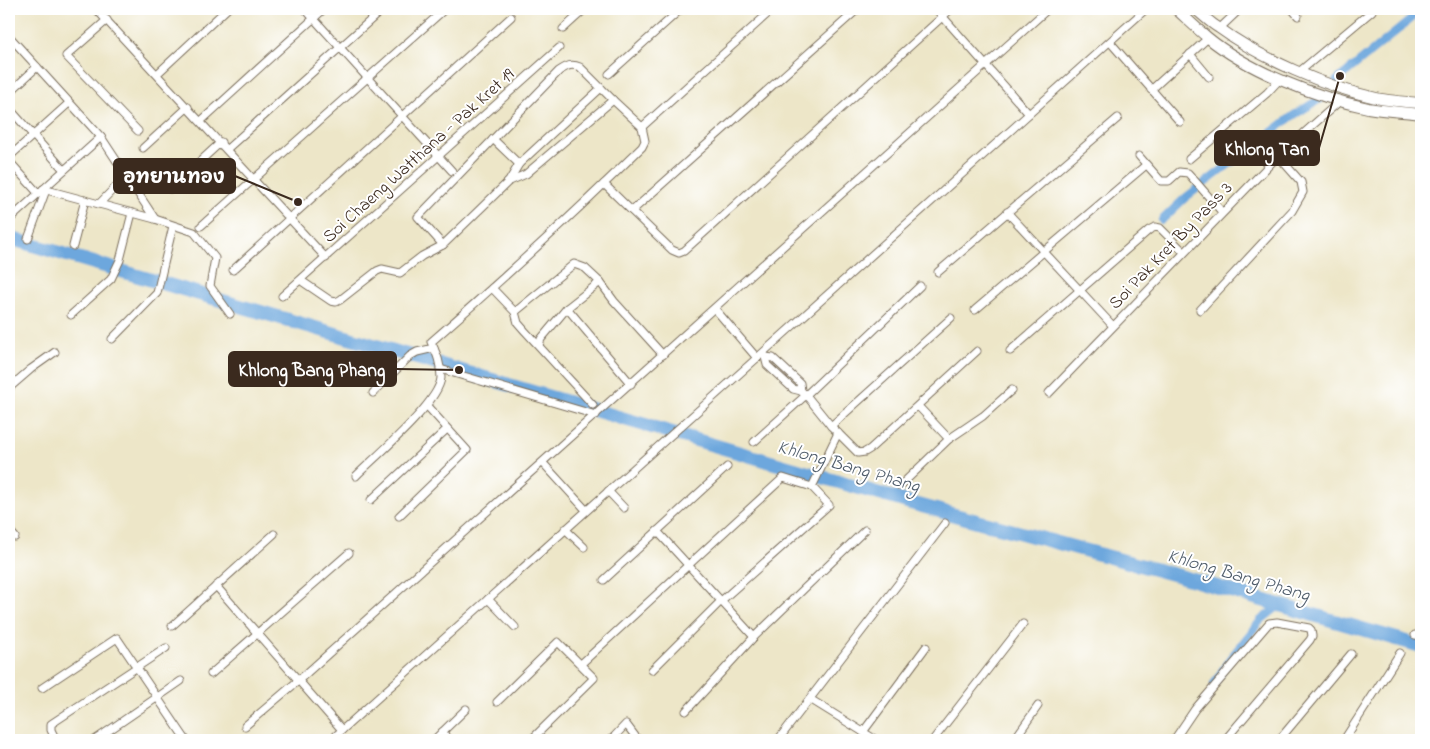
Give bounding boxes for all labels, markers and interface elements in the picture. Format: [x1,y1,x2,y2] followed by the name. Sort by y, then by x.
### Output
[318,63,522,251] street label: Soi Chaeng Watthana - Pak Kret 19
[1215,131,1319,165] callout: Khlong Tan
[1225,137,1309,166] text: Khlong Tan
[114,159,235,193] callout: อุทยานทอง
[123,165,225,192] text: อุทยานทอง
[1103,177,1239,316] street label: Soi Pak Kret By Pass 3
[229,352,396,386] callout: Khlong Bang Phang
[239,358,386,387] text: Khlong Bang Phang
[774,434,923,502] water label: Khlong Bang Phang
[1164,543,1313,611] water label: Khlong Bang Phang

